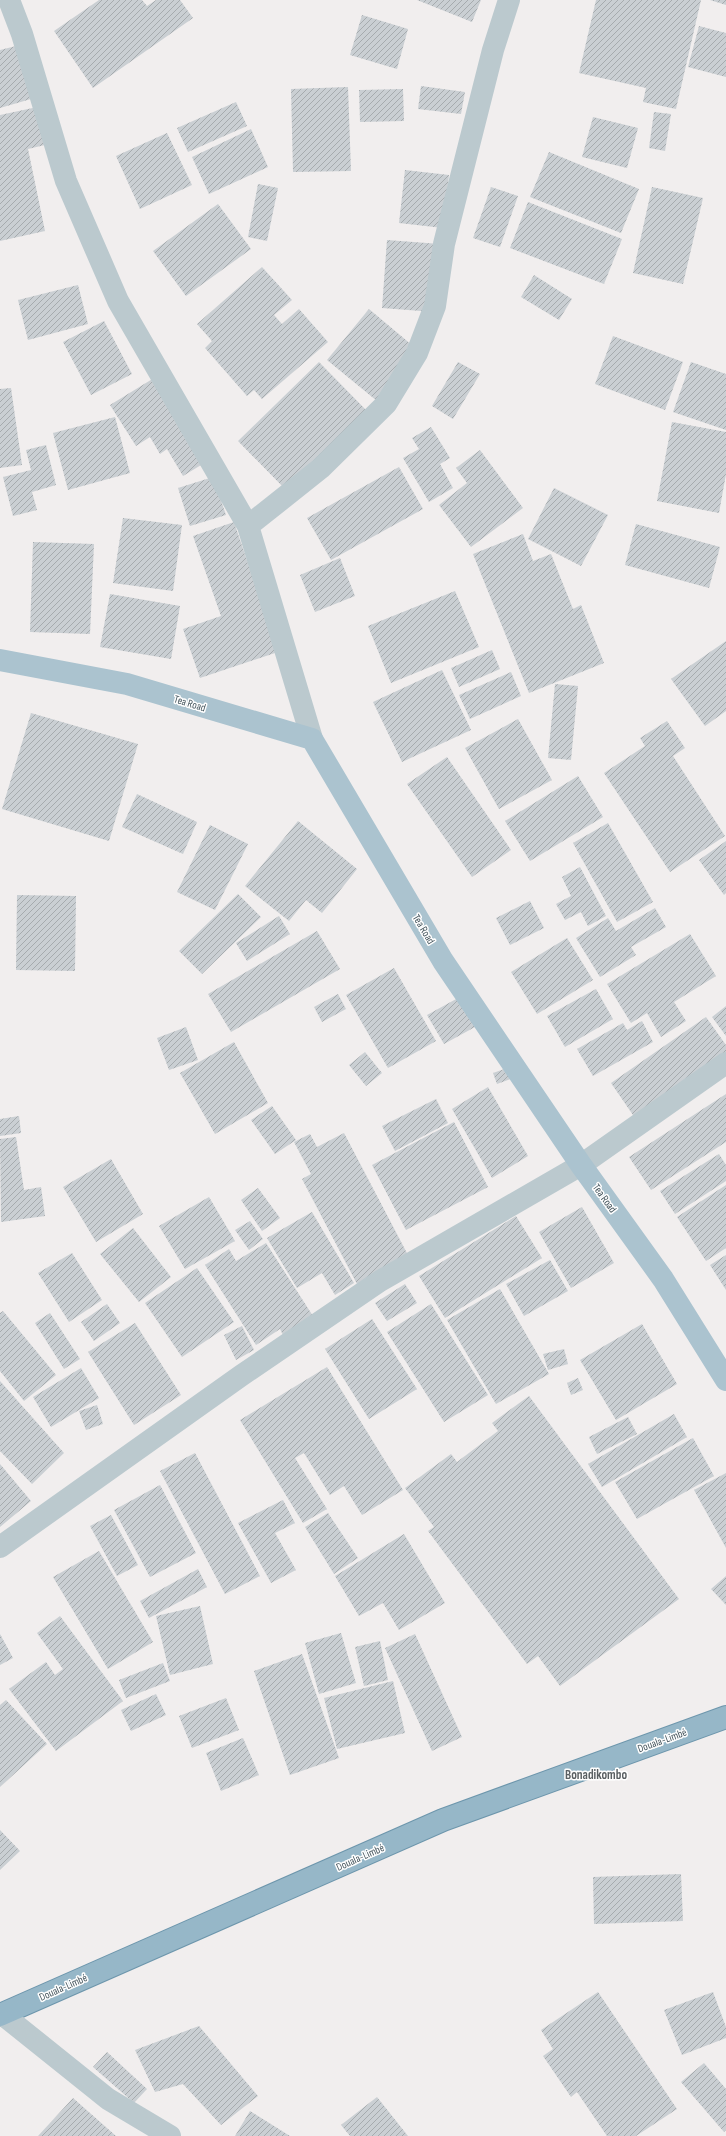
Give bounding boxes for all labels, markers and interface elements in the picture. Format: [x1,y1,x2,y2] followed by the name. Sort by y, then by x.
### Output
[172,693,208,715] street label: Tea Road
[410,912,438,947] street label: Tea Road
[590,1181,620,1216] street label: Tea Road
[636,1726,689,1755] street label: Douala-Limbé
[565,1767,627,1783] district label: Bonadikombo
[334,1841,386,1874] street label: Douala-Limbé
[37,1971,89,2004] street label: Douala-Limbé

